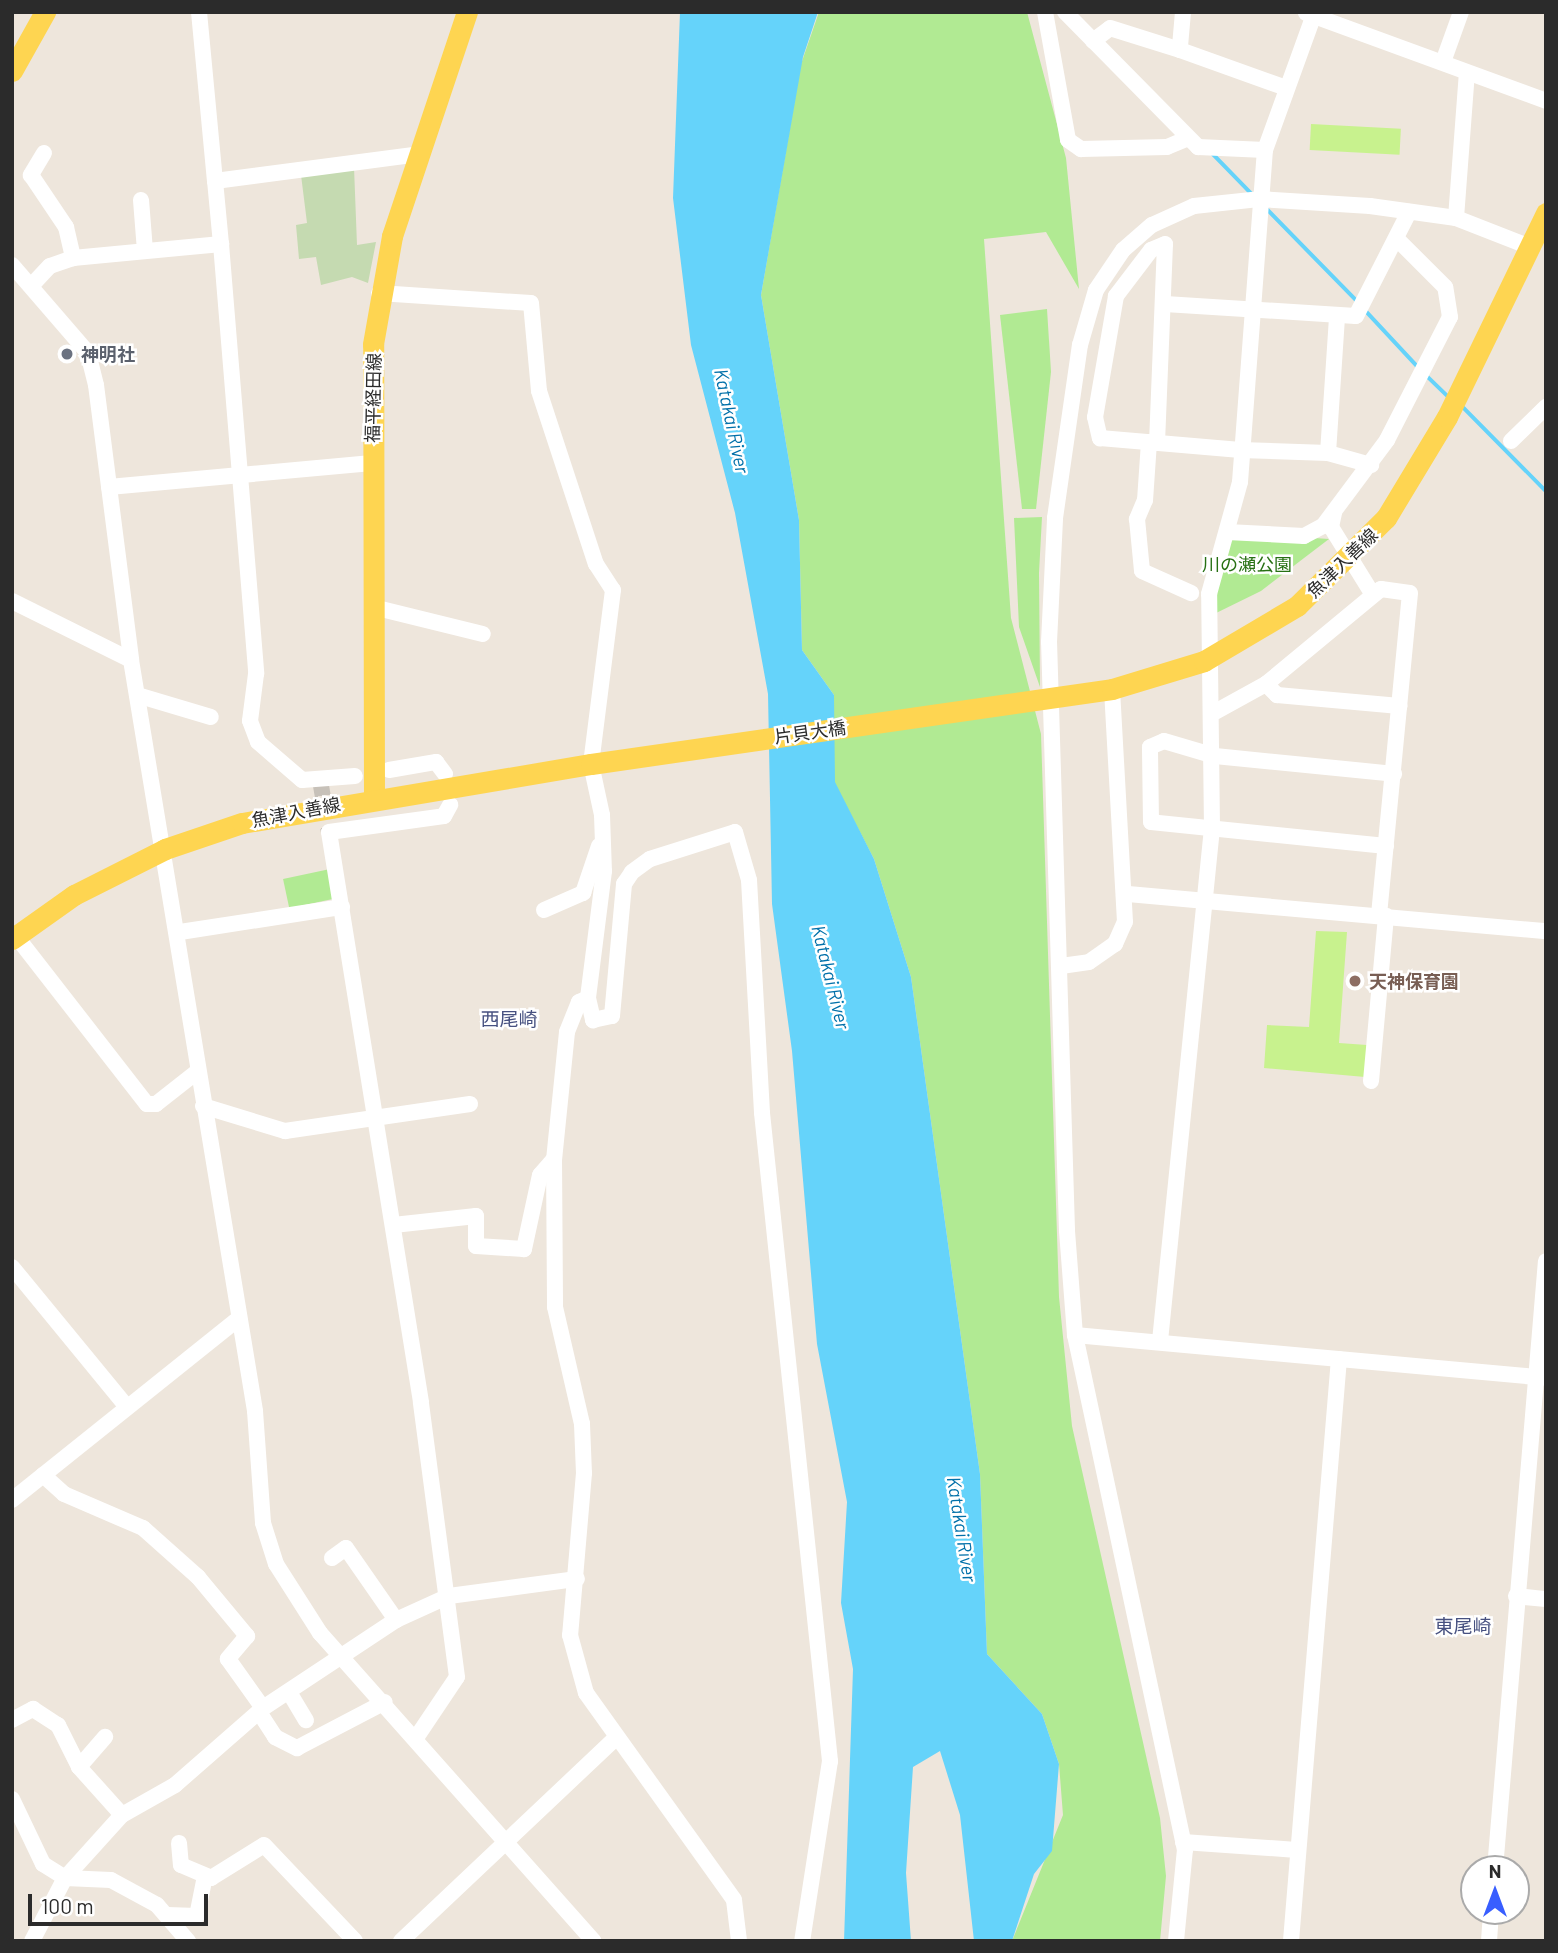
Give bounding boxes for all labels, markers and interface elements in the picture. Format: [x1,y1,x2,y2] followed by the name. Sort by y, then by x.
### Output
[81,343,135,365] place label: 神明社
[59,346,75,362] marker: 神明社
[361,353,385,443] street label: 福平経田線
[710,367,754,475] water label: Katakai River
[1302,524,1382,602] street label: 魚津入善線
[1202,553,1292,575] park label: 川の瀬公園
[773,716,847,748] street label: 片貝大橋
[250,793,342,831] street label: 魚津入善線
[807,923,855,1031] water label: Katakai River
[1369,970,1459,992] place label: 天神保育園
[1347,973,1363,989] marker: 天神保育園
[481,1008,537,1030] district label: 西尾崎
[942,1475,982,1583] water label: Katakai River
[1435,1615,1491,1637] district label: 東尾崎
[1460,1855,1530,1925] north arrow
[1489,1859,1501,1882] text: N
[32,1880,212,1924] scale bar
[41,1893,94,1918] text: 100 m

